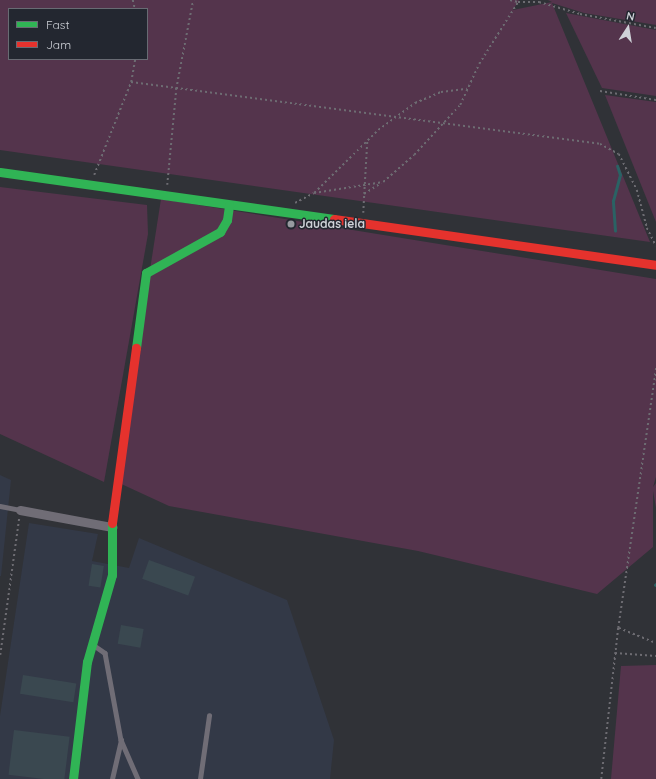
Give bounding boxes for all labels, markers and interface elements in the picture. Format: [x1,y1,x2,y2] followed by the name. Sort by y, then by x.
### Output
[8,8,148,60] legend
[608,8,648,48] north arrow
[625,9,636,24] text: N
[46,17,70,32] text: Fast
[46,37,71,52] text: Jam
[299,217,365,231] place label: Jaudas iela
[286,219,296,229] marker: Jaudas iela

